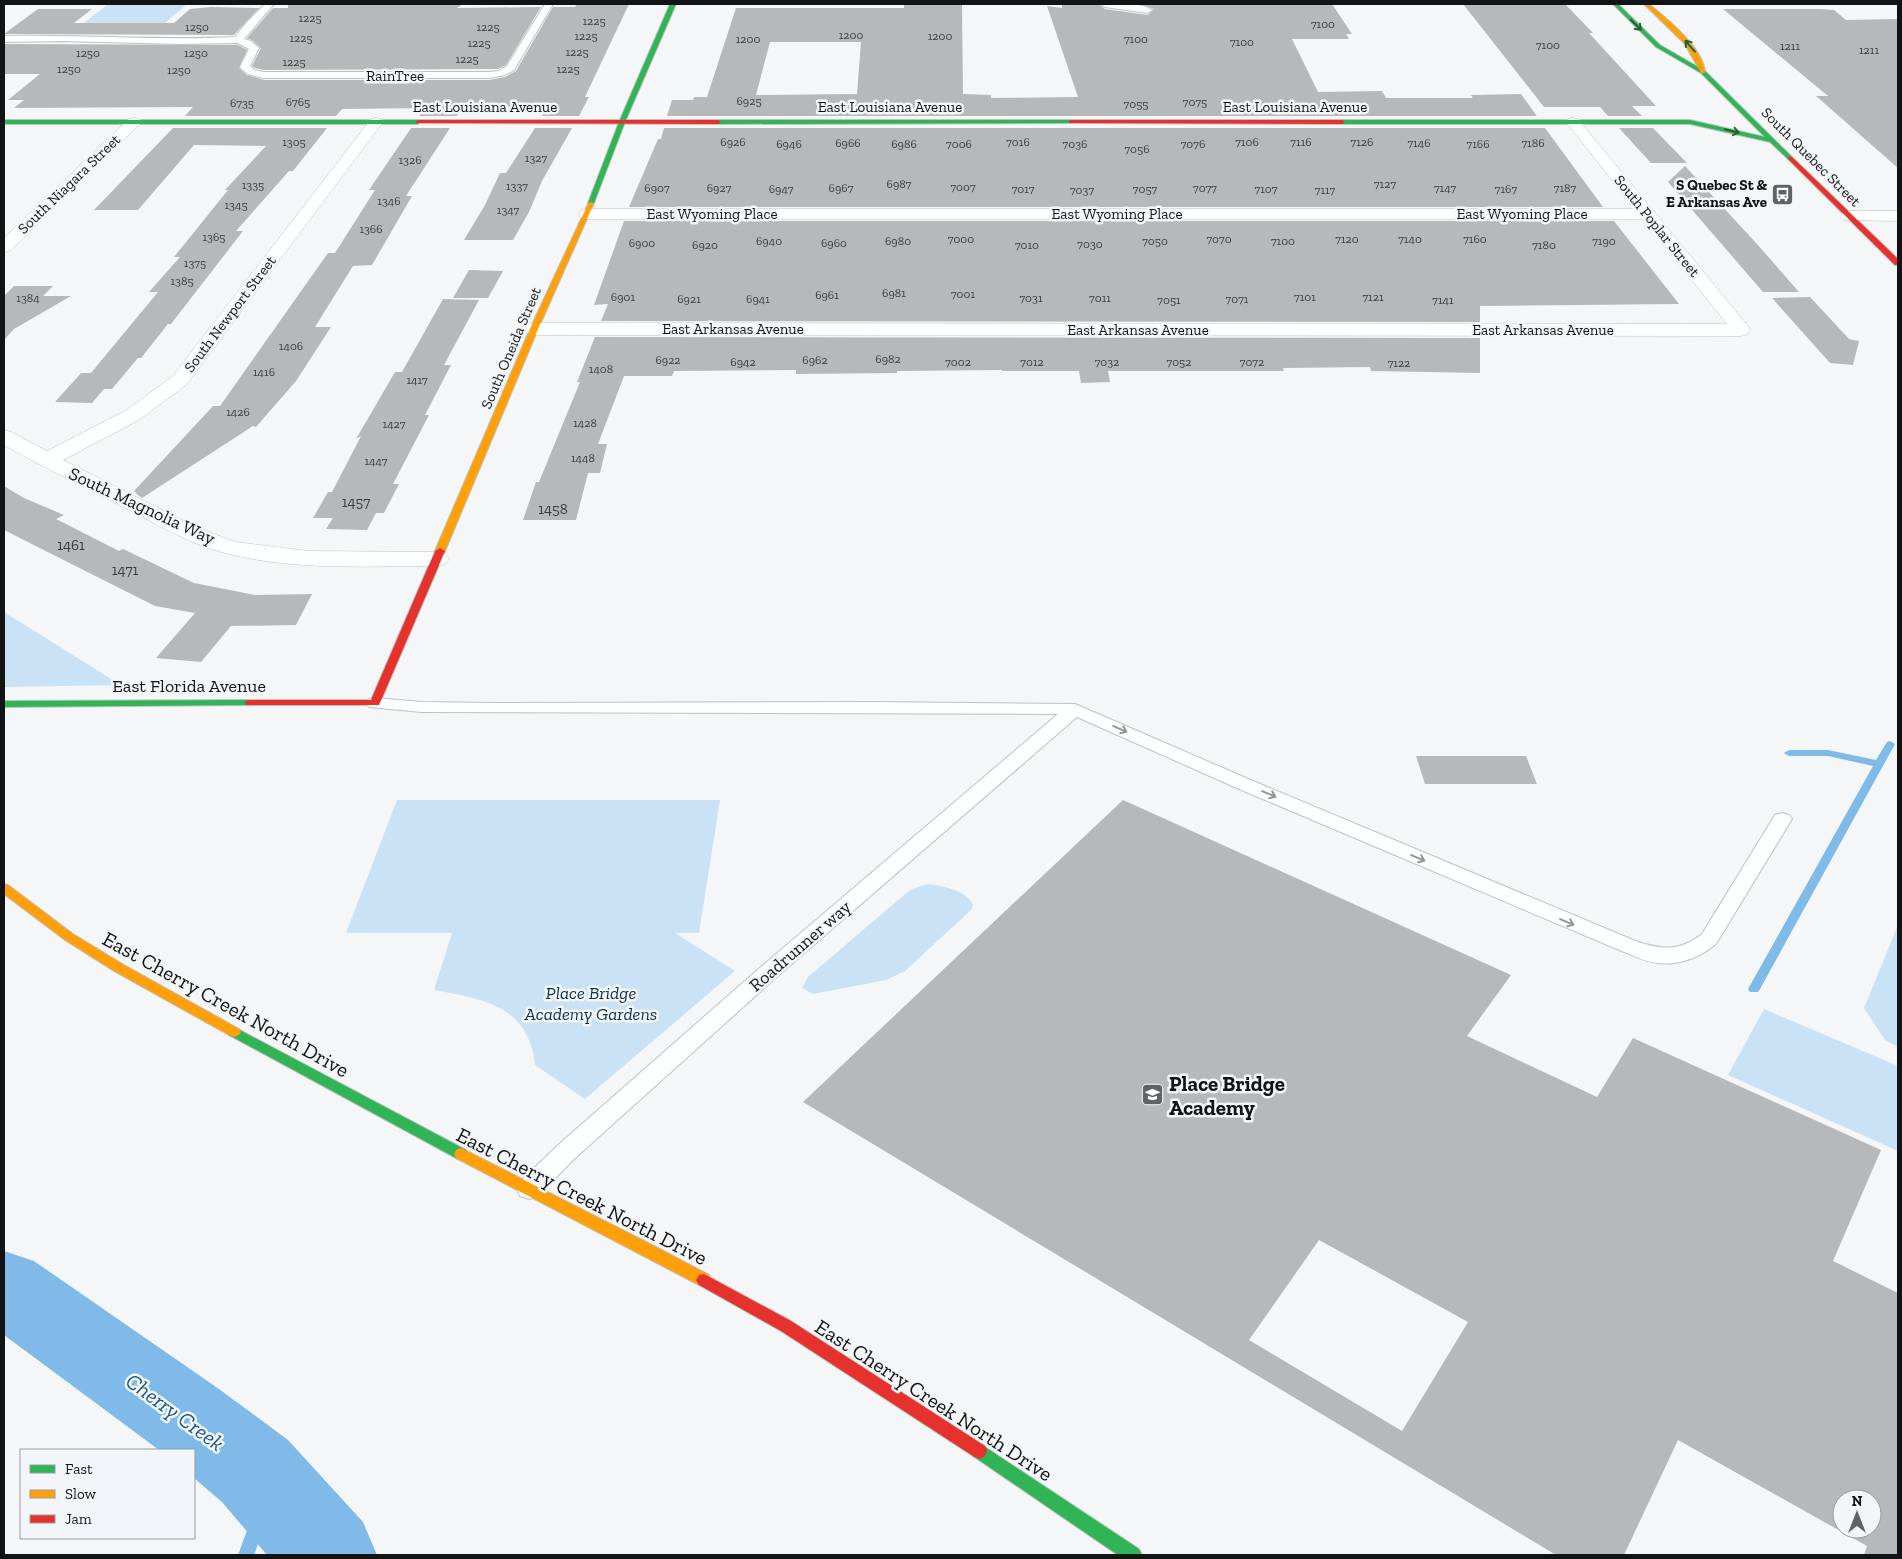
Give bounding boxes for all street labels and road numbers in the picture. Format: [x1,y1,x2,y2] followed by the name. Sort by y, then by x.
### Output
[366,67,424,85] street label: RainTree
[413,98,557,116] street label: East Louisiana Avenue
[818,98,962,116] street label: East Louisiana Avenue
[1223,98,1367,116] street label: East Louisiana Avenue
[1758,104,1865,211] street label: South Quebec Street
[14,130,124,238] street label: South Niagara Street
[1610,171,1704,281] street label: South Poplar Street
[647,205,777,223] street label: East Wyoming Place
[1052,205,1182,223] street label: East Wyoming Place
[1457,205,1587,223] street label: East Wyoming Place
[180,252,280,376] street label: South Newport Street
[477,284,545,412] street label: South Oneida Street
[662,320,804,338] street label: East Arkansas Avenue
[1067,321,1209,339] street label: East Arkansas Avenue
[1472,321,1614,339] street label: East Arkansas Avenue
[65,462,219,550] street label: South Magnolia Way
[112,675,266,697] street label: East Florida Avenue
[745,895,856,996] street label: Roadrunner way
[98,926,354,1082] street label: East Cherry Creek North Drive
[452,1122,712,1270] street label: East Cherry Creek North Drive
[811,1314,1058,1486] street label: East Cherry Creek North Drive

